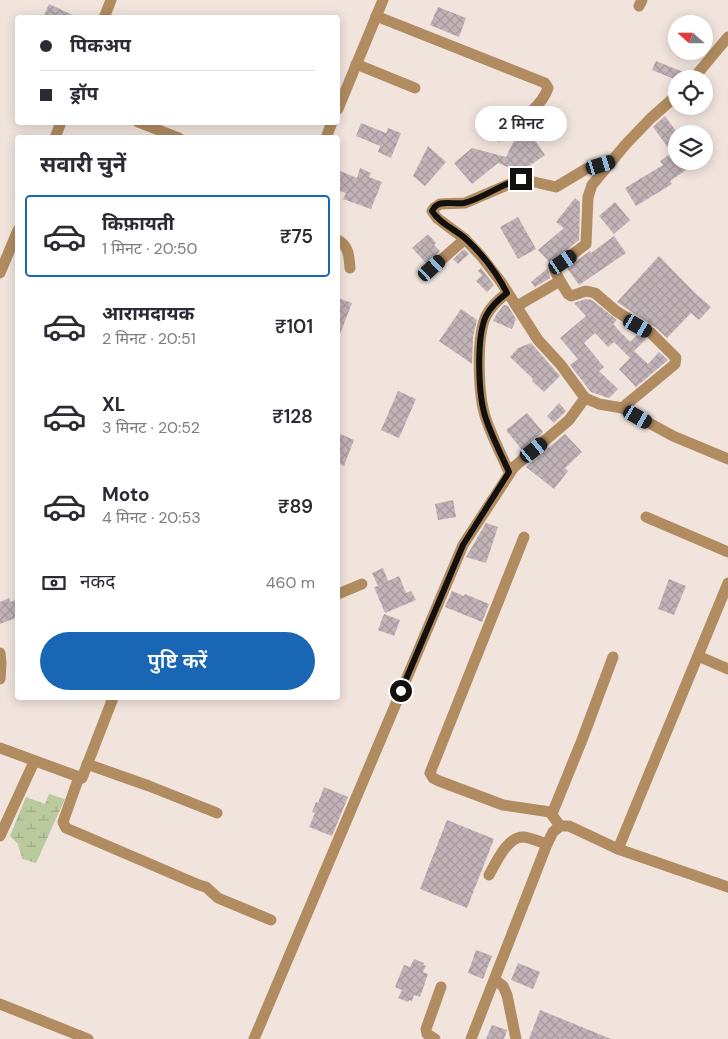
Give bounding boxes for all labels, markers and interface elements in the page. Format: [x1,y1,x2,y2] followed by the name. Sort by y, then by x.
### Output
[668,15,712,60] north arrow
[668,15,713,170] map controls
[70,33,131,58] text: पिकअप
[668,70,713,115] button: locate
[70,81,98,106] text: ड्रॉप
[475,106,567,142] callout: 2 मिनट
[498,113,544,134] text: 2 मिनट
[668,125,713,170] button: layers
[40,150,126,179] text: सवारी चुनें
[584,153,617,177] car
[510,168,532,190] route end
[102,211,174,236] text: किफ़ायती
[42,214,87,259] icon: car
[280,224,313,249] text: ₹75
[102,238,198,259] text: 1 मिनट · 20:50
[546,247,579,277] car
[415,252,448,284] car
[102,301,194,326] text: आरामदायक
[42,304,87,349] icon: car
[621,312,654,340] car
[275,314,313,339] text: ₹101
[102,328,196,349] text: 2 मिनट · 20:51
[102,392,125,417] text: XL
[42,394,87,439] icon: car
[621,403,654,431] car
[272,404,313,429] text: ₹128
[102,417,200,438] text: 3 मिनट · 20:52
[517,435,550,465] car
[102,482,150,507] text: Moto
[42,484,87,529] icon: car
[278,494,313,519] text: ₹89
[102,507,201,528] text: 4 मिनट · 20:53
[40,569,68,597] icon: cash
[80,569,115,594] text: नकद
[266,572,315,593] text: 460 m
[40,632,315,690] button: पुष्टि करें
[390,680,412,702] route start

